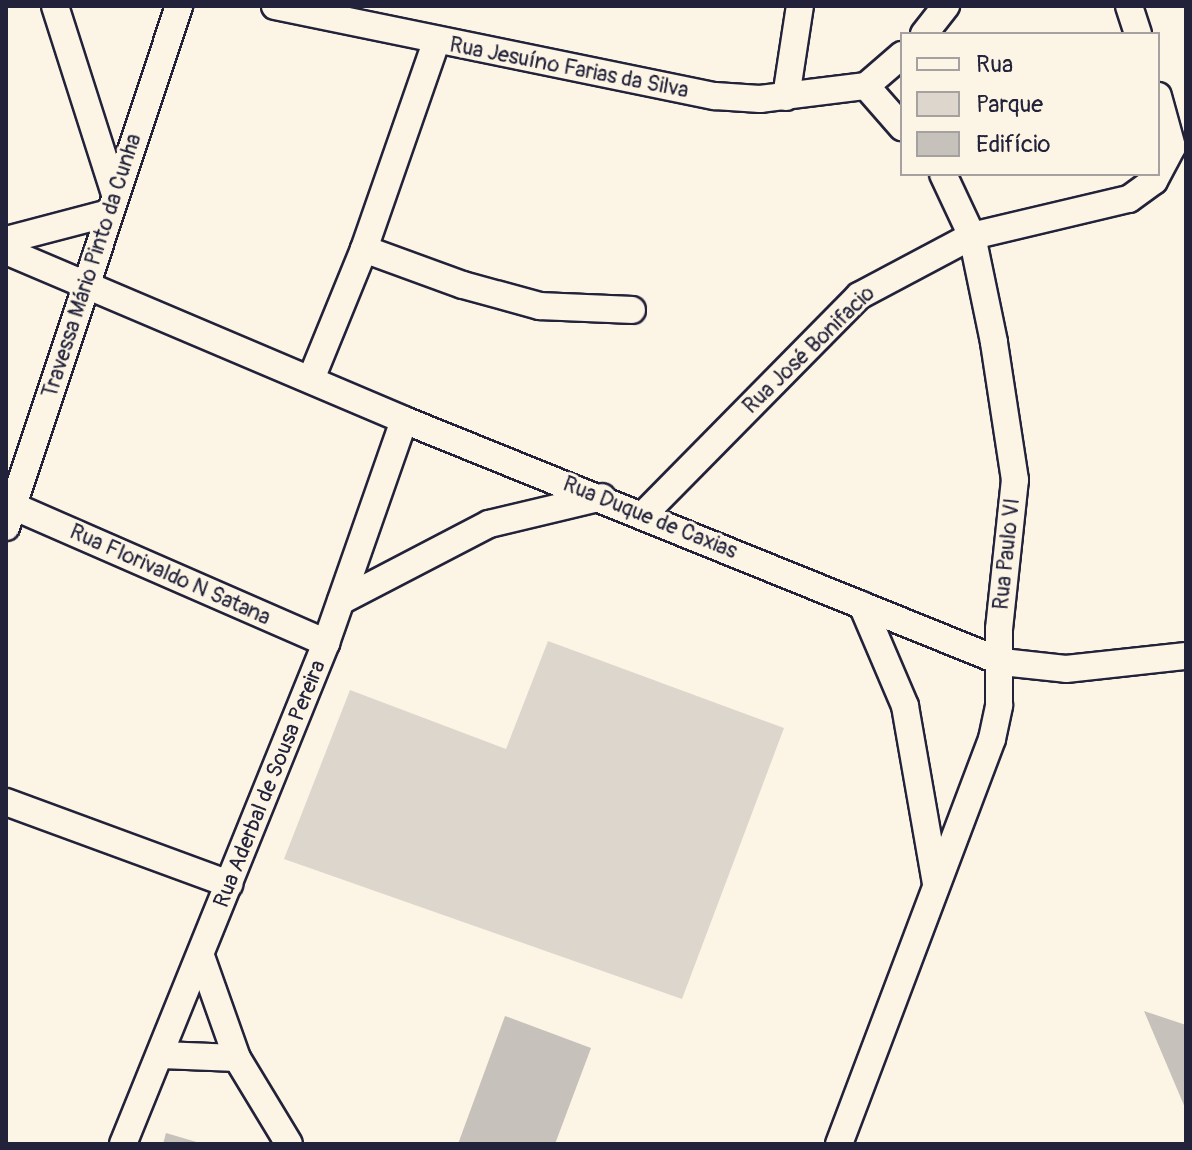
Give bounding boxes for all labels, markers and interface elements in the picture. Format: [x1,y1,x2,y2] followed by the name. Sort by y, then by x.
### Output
[447,32,691,104] street label: Rua Jesuíno Farias da Silva
[900,32,1160,176] legend
[976,50,1013,79] text: Rua
[976,90,1043,119] text: Parque
[37,130,147,402] street label: Travessa Mário Pinto da Cunha
[976,130,1050,159] text: Edifício
[738,280,880,420] street label: Rua José Bonifacio
[559,471,741,565] street label: Rua Duque de Caxias
[988,497,1026,611] street label: Rua Paulo VI
[66,519,274,631] street label: Rua Florivaldo N Satana
[208,657,332,911] street label: Rua Aderbal de Sousa Pereira

